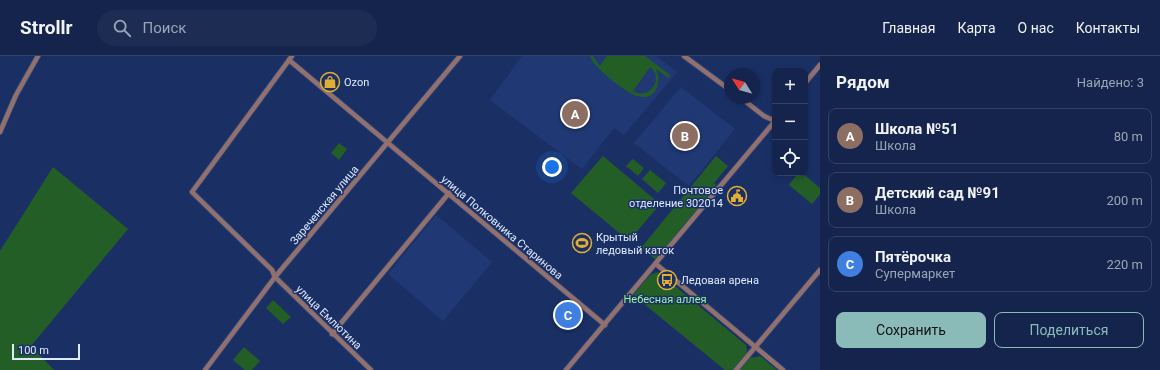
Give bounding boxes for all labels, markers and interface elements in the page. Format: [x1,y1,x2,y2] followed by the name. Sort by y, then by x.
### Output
[97,10,377,46] search box
[20,16,73,39] text: Strollr
[111,17,133,39] icon: search
[143,19,186,37] text: Поиск
[882,20,935,36] text: Главная
[957,20,996,36] text: Карта
[1018,20,1054,36] text: О нас
[1076,20,1140,36] text: Контакты
[724,68,760,104] north arrow
[772,68,808,176] map controls
[772,68,808,104] button: +
[319,71,341,93] shop icon: Ozon
[836,72,890,92] text: Рядом
[1077,75,1144,90] text: Найдено: 3
[344,76,369,89] place label: Ozon
[562,99,588,129] pin: A
[772,104,808,140] button: −
[875,120,959,138] text: Школа №51
[672,121,698,151] pin: B
[846,129,854,144] text: A
[1114,129,1143,144] text: 80 m
[875,138,916,153] text: Школа
[772,140,808,176] button: locate
[542,157,562,177] your location
[287,163,361,248] street label: Зареченская улица
[438,173,565,282] street label: улица Полковника Старинова
[629,184,723,210] place label: Почтовое отделение 302014
[875,184,1000,202] text: Детский сад №91
[726,185,748,207] public building icon: Почтовое отделение 302014
[846,193,854,208] text: B
[1106,193,1143,208] text: 200 m
[875,202,916,217] text: Школа
[596,231,674,257] place label: Крытый ледовый каток
[571,232,593,254] sports icon: Крытый ледовый каток
[875,248,951,266] text: Пятёрочка
[846,257,854,272] text: C
[1106,257,1143,272] text: 220 m
[875,266,955,281] text: Супермаркет
[656,269,678,291] bus stop icon: Ледовая арена
[681,274,759,287] place label: Ледовая арена
[293,283,364,352] street label: улица Емлютина
[623,293,707,306] park label: Небесная аллея
[555,300,581,330] pin: C
[836,312,986,348] button: Сохранить
[994,312,1144,348] button: Поделиться
[12,342,80,361] scale bar
[18,344,49,357] text: 100 m

